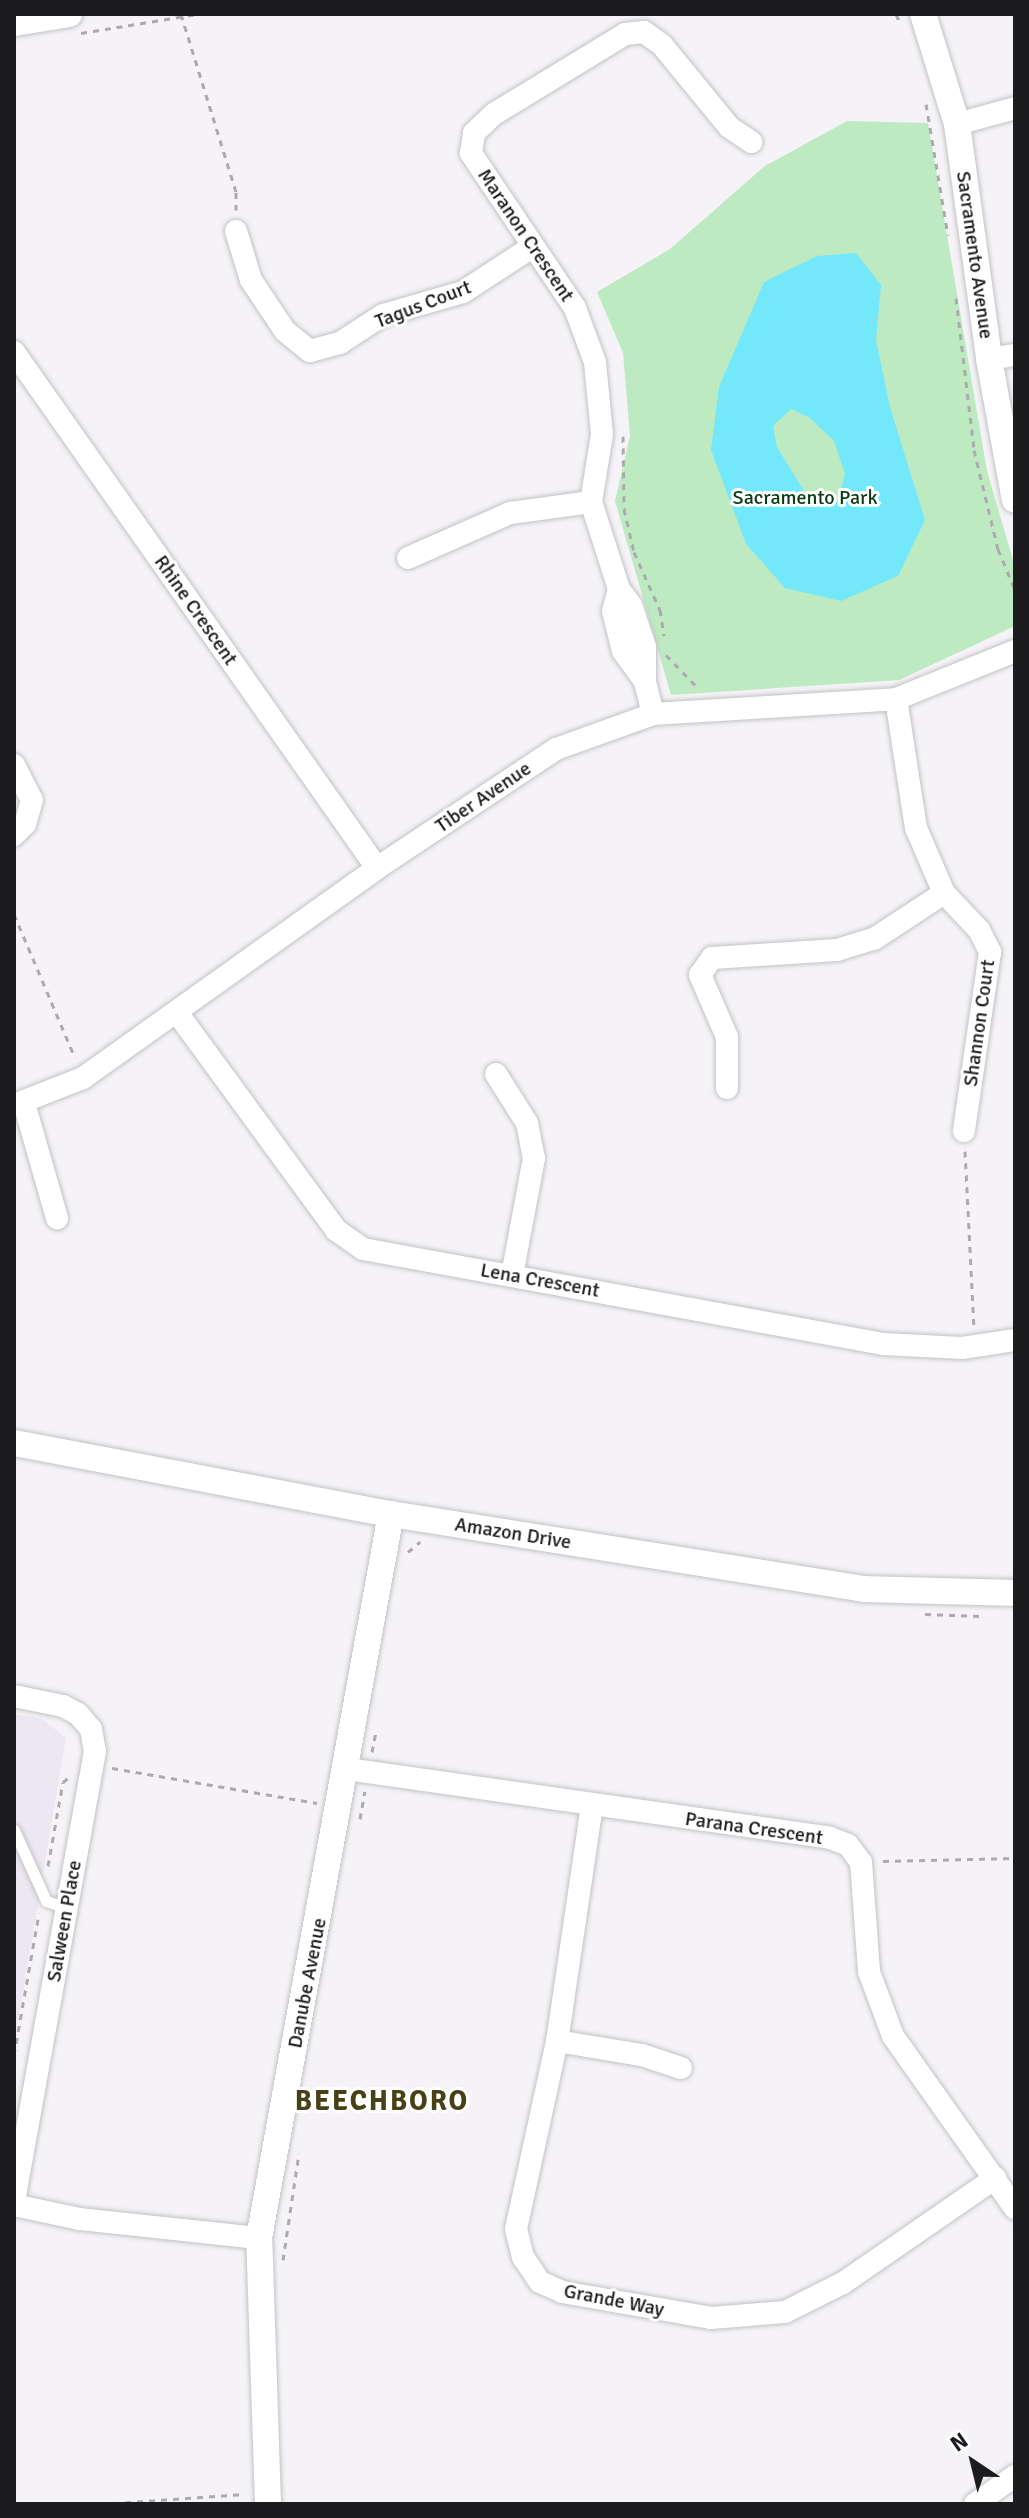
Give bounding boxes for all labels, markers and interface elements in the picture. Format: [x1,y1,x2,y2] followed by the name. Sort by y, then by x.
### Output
[473,164,579,306] street label: Maranon Crescent
[951,170,999,340] street label: Sacramento Avenue
[371,275,475,333] street label: Tagus Court
[733,485,877,509] park label: Sacramento Park
[149,550,243,670] street label: Rhine Crescent
[431,756,535,838] street label: Tiber Avenue
[958,958,1000,1088] street label: Shannon Court
[479,1258,601,1302] street label: Lena Crescent
[453,1512,573,1554] street label: Amazon Drive
[684,1806,824,1850] street label: Parana Crescent
[41,1858,87,1984] street label: Salween Place
[283,1916,331,2050] street label: Danube Avenue
[295,2084,469,2118] district label: BEECHBORO
[562,2279,666,2321] street label: Grande Way
[933,2422,1013,2502] north arrow
[945,2426,973,2457] text: N

